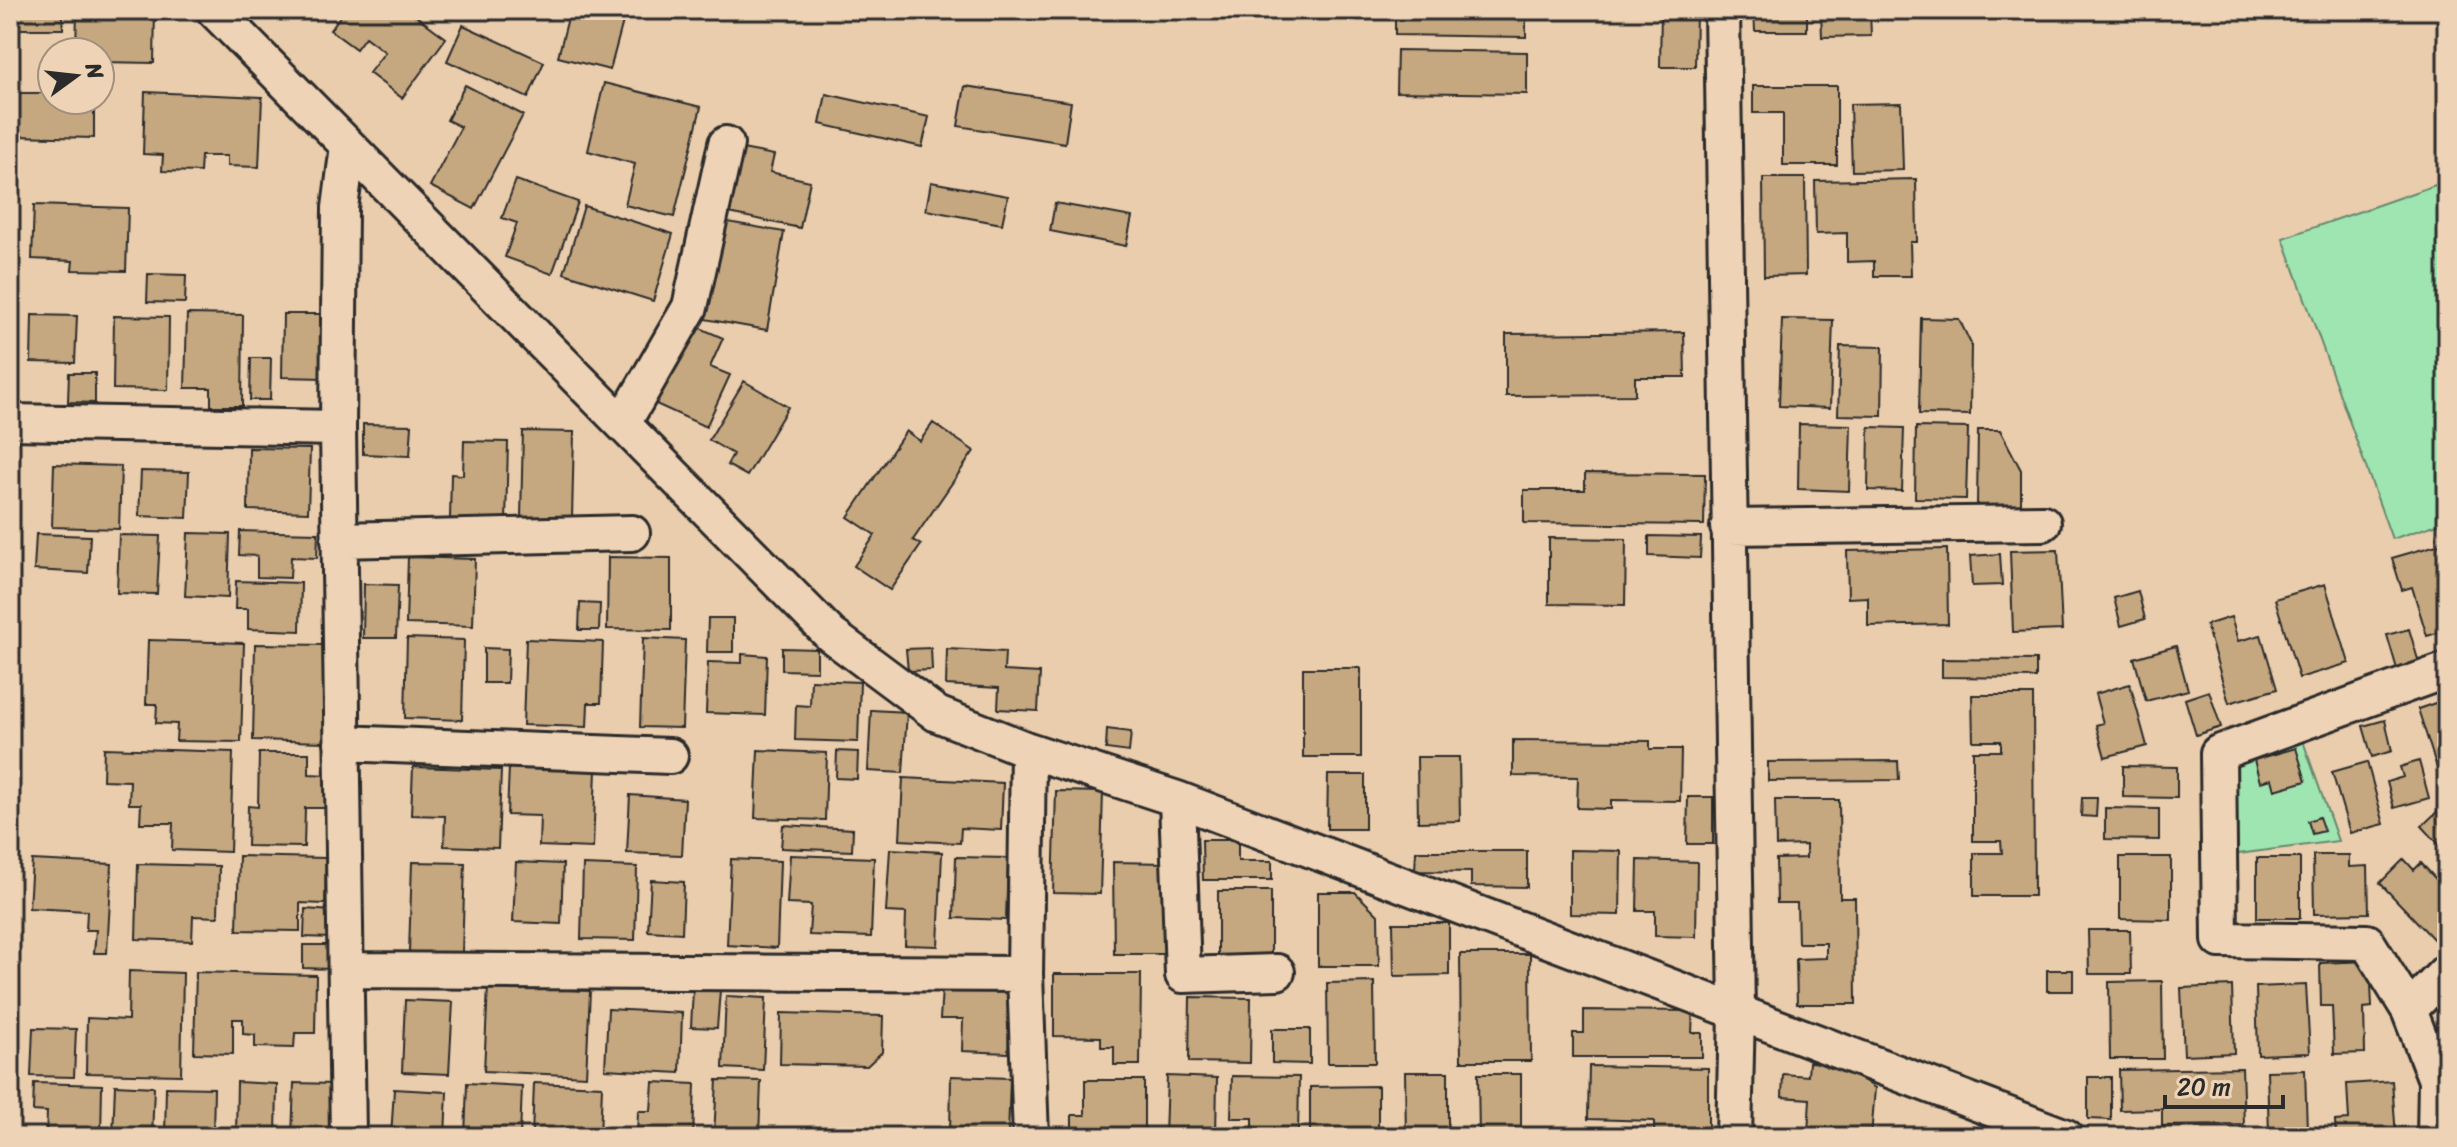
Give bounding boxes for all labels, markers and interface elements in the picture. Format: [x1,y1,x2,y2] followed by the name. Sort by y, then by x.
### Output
[36,36,116,116] north arrow
[74,58,116,84] text: N
[2165,1059,2283,1109] scale bar
[2177,1066,2231,1108] text: 20 m

